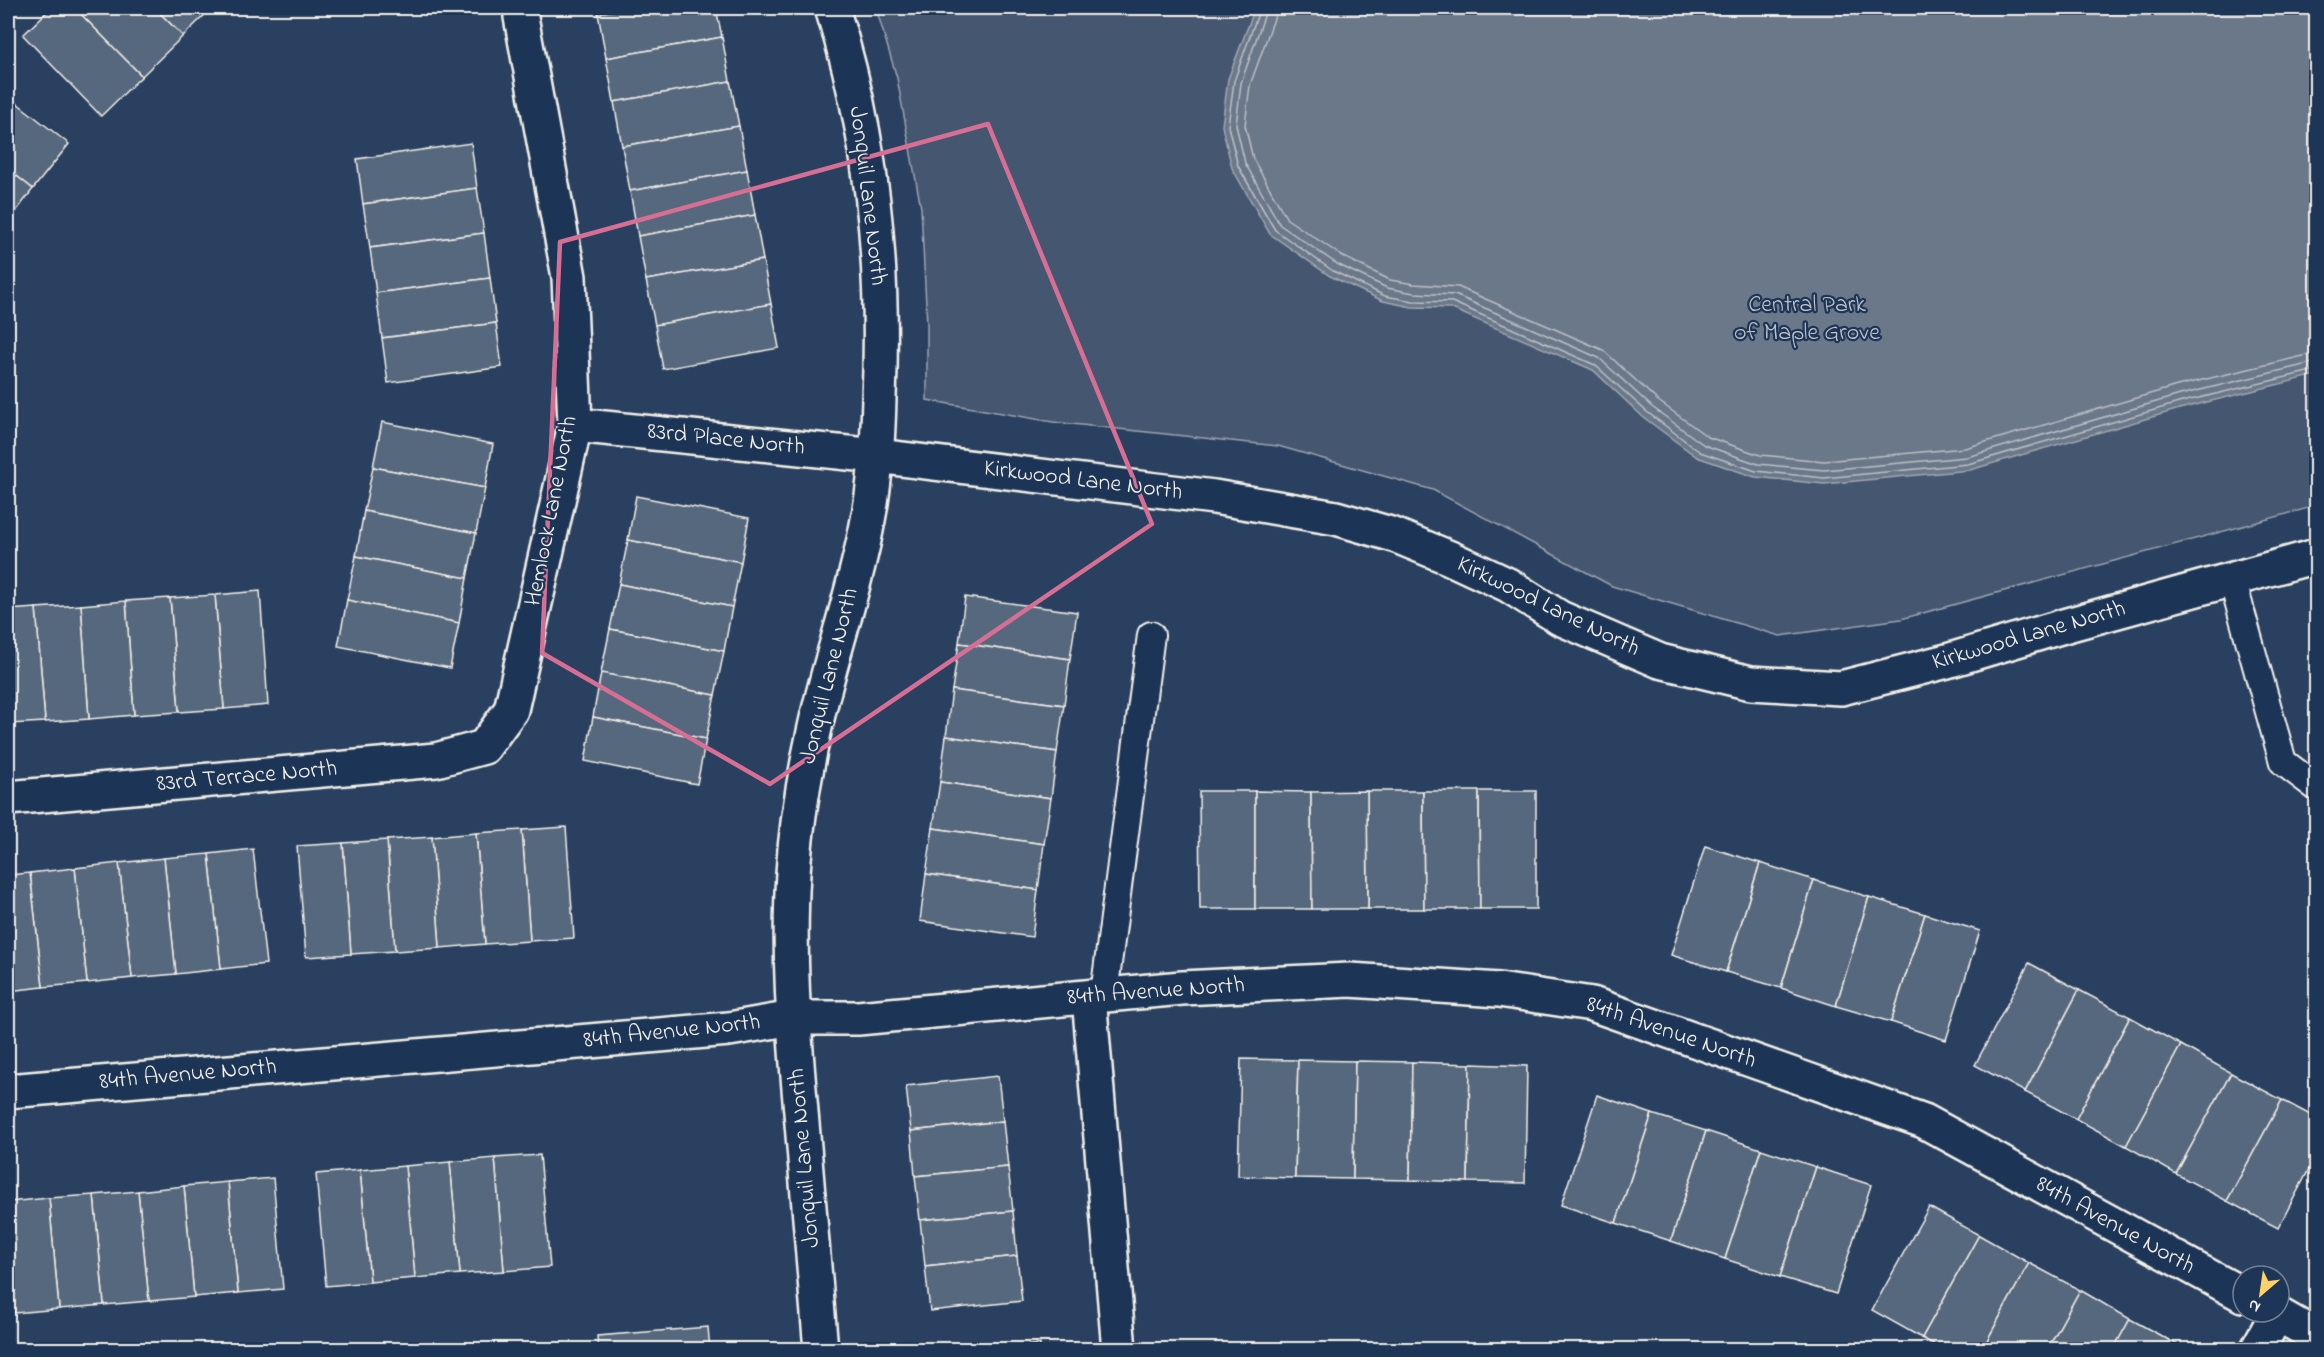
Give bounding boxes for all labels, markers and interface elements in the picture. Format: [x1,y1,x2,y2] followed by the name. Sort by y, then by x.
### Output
[839,105,895,287] street label: Jonquil Lane North
[1734,288,1880,351] park label: Central Park of Maple Grove
[516,413,588,609] street label: Hemlock Lane North
[645,414,807,466] street label: 83rd Place North
[982,451,1184,511] street label: Kirkwood Lane North
[1451,547,1645,667] street label: Kirkwood Lane North
[791,584,869,768] street label: Jonquil Lane North
[1928,592,2130,680] street label: Kirkwood Lane North
[155,752,339,802] street label: 83rd Terrace North
[1066,968,1246,1016] street label: 84th Avenue North
[1581,988,1761,1078] street label: 84th Avenue North
[582,1005,762,1059] street label: 84th Avenue North
[98,1050,278,1100] street label: 84th Avenue North
[780,1067,830,1249] street label: Jonquil Lane North
[2029,1168,2201,1284] street label: 84th Avenue North
[2231,1264,2291,1324] north arrow
[2244,1292,2265,1318] text: N

